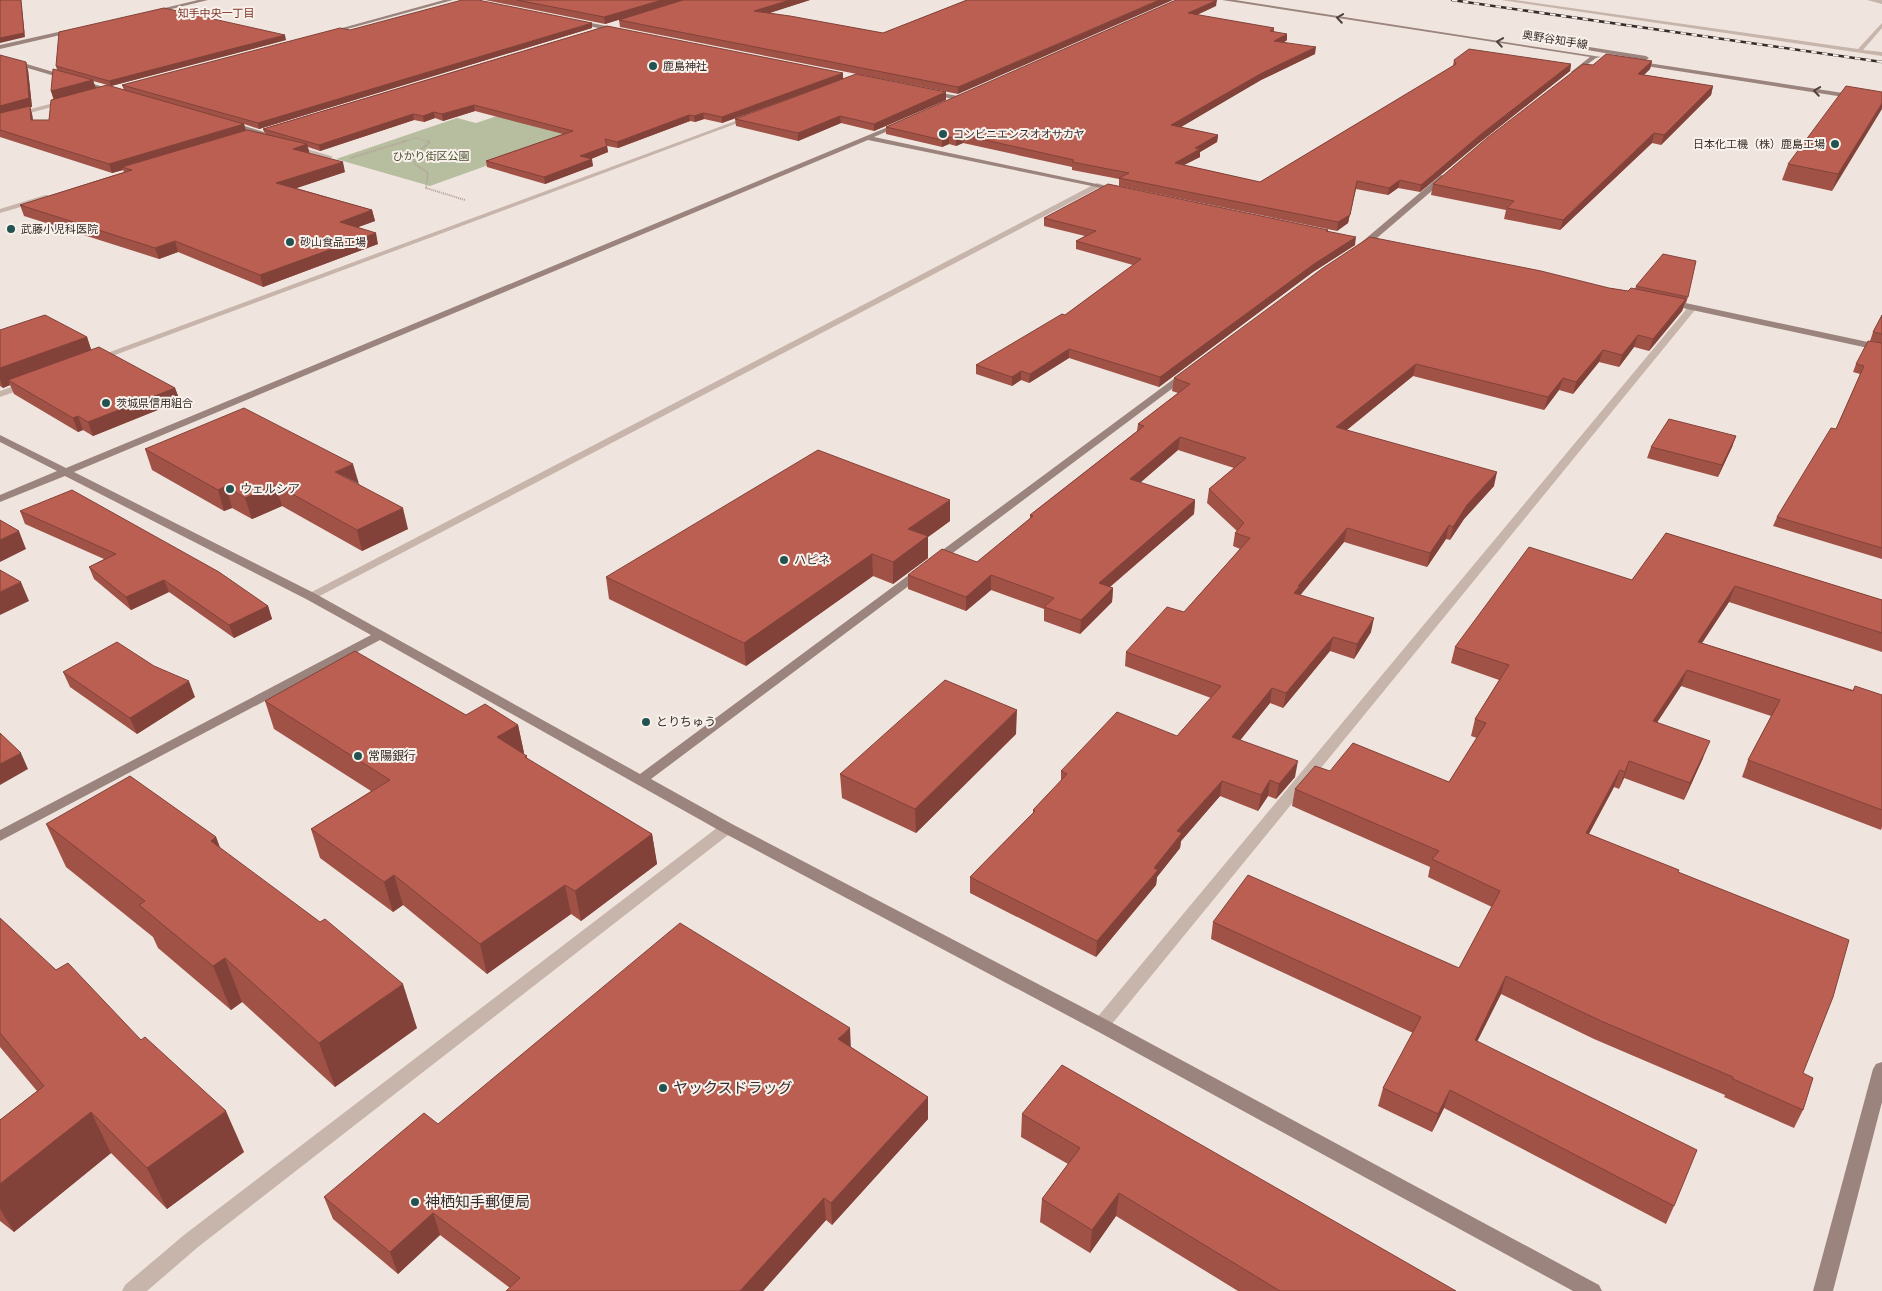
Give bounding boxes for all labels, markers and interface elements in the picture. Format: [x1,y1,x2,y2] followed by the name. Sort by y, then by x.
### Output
[178,7,255,20] district label: 知手中央一丁目
[1335,13,1344,23] one-way arrow
[1521,28,1589,52] street label: 奥野谷知手線
[1496,37,1504,48] one-way arrow
[647,60,659,72] marker: 鹿島神社
[663,60,707,73] place label: 鹿島神社
[1812,87,1821,97] one-way arrow
[937,128,949,140] marker: コンビニエンスオオサカヤ
[953,128,1085,141] place label: コンビニエンスオオサカヤ
[1693,138,1825,151] place label: 日本化工機（株）鹿島工場
[1829,138,1841,150] marker: 日本化工機（株）鹿島工場
[393,150,470,163] park label: ひかり街区公園
[5,223,17,235] marker: 武藤小児科医院
[21,223,98,236] place label: 武藤小児科医院
[284,236,296,248] marker: 砂山食品工場
[300,236,366,249] place label: 砂山食品工場
[100,397,112,409] marker: 茨城県信用組合
[116,397,193,410] place label: 茨城県信用組合
[240,482,300,496] place label: ウェルシア
[224,483,236,495] marker: ウェルシア
[794,553,830,567] place label: ハピネ
[778,554,790,566] marker: ハピネ
[656,715,716,729] place label: とりちゅう
[640,716,652,728] marker: とりちゅう
[368,749,416,763] place label: 常陽銀行
[352,750,364,762] marker: 常陽銀行
[673,1079,793,1097] place label: ヤックスドラッグ
[657,1082,669,1094] marker: ヤックスドラッグ
[425,1193,530,1211] place label: 神栖知手郵便局
[409,1196,421,1208] marker: 神栖知手郵便局

